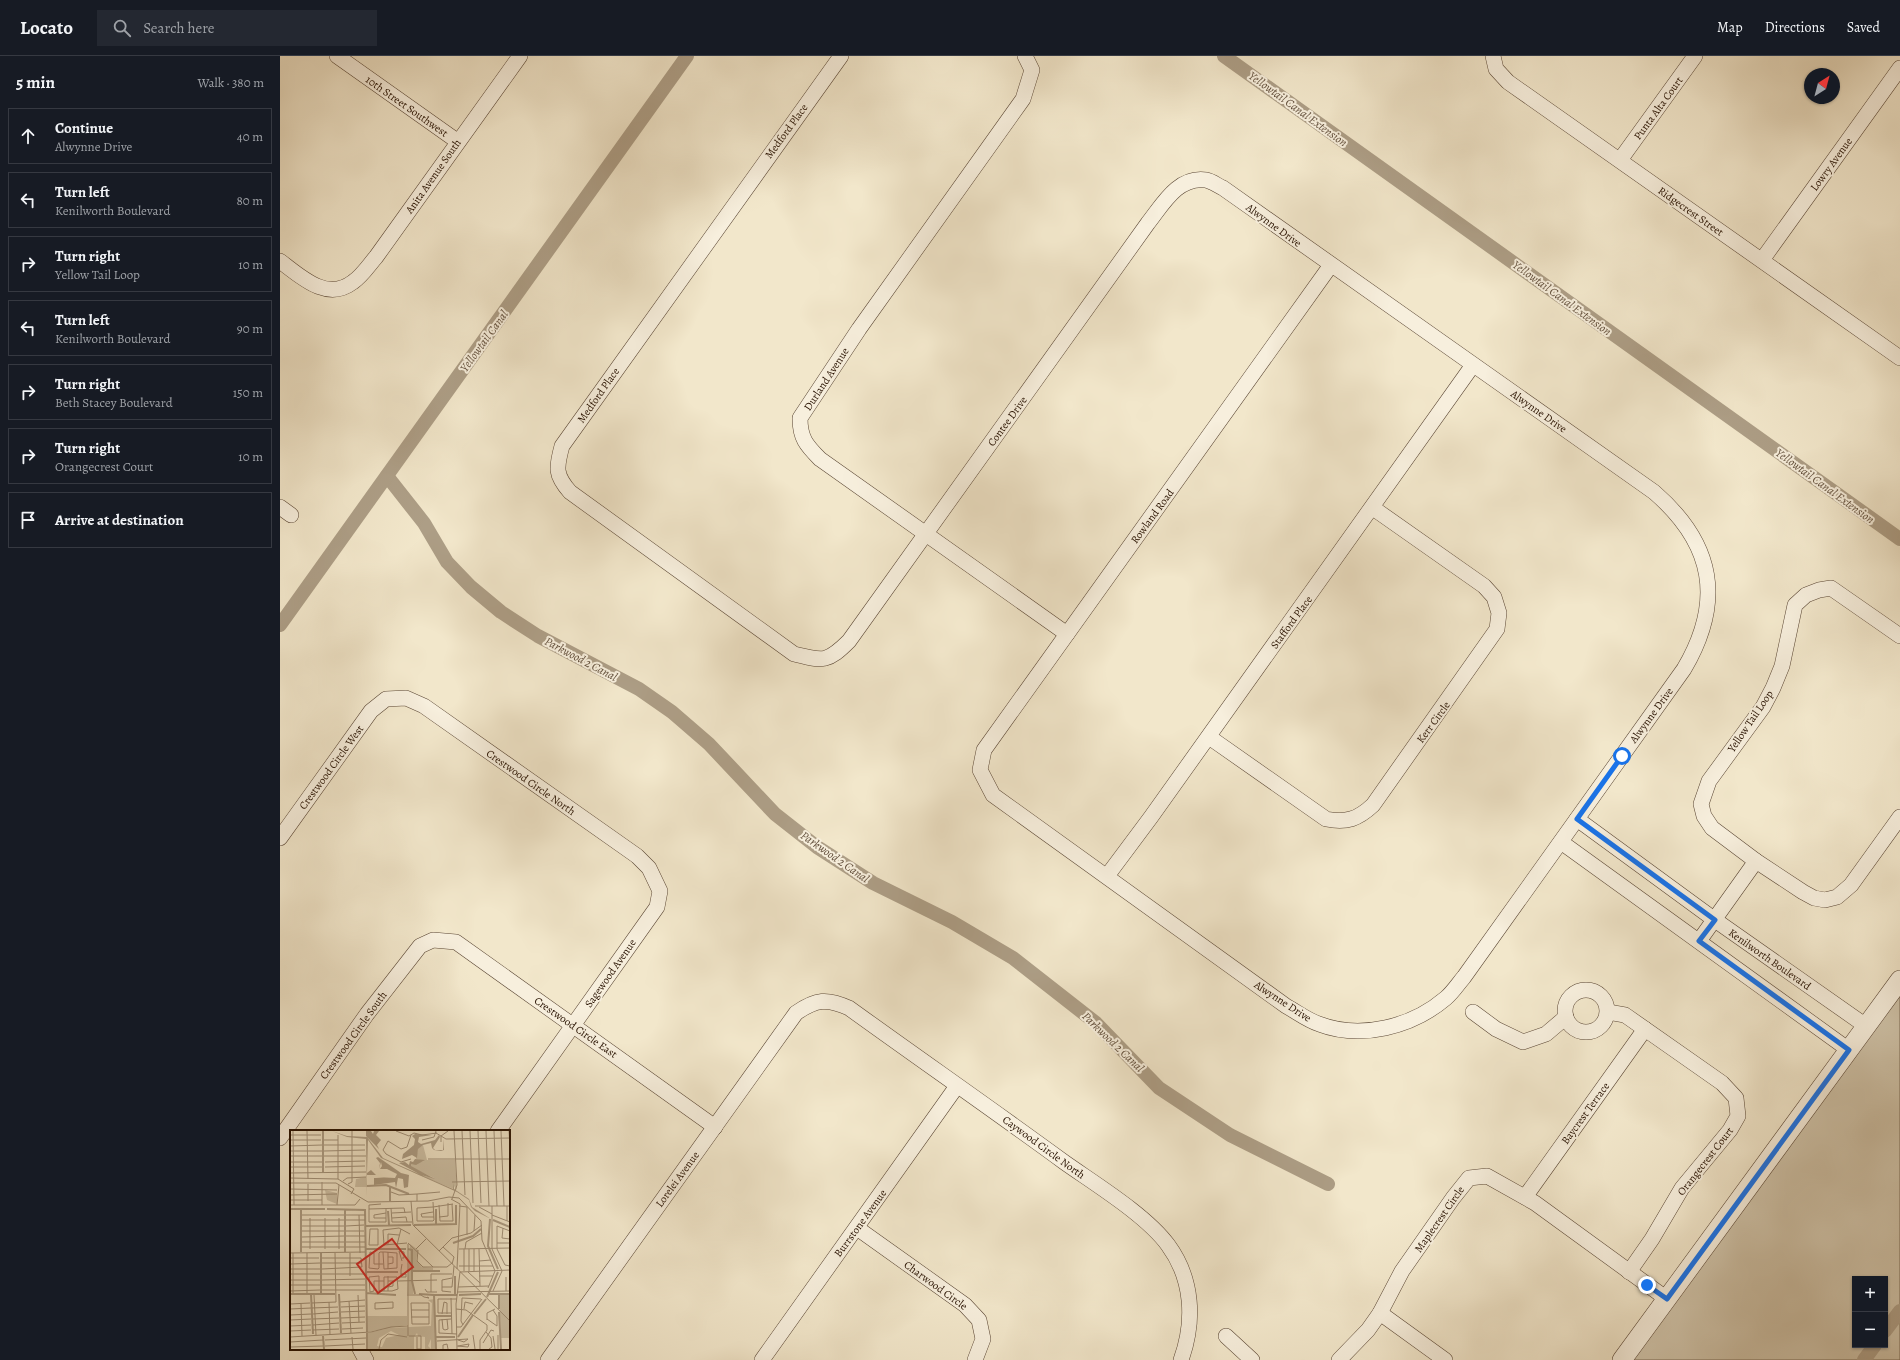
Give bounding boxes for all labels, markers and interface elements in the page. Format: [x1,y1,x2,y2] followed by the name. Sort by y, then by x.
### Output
[97,10,377,46] search box
[20,15,73,41] text: Locato
[111,17,133,39] icon: search
[143,18,215,38] text: Search here
[1717,18,1743,37] text: Map
[1765,18,1825,37] text: Directions
[1847,18,1880,37] text: Saved
[1245,68,1351,150] water label: Yellowtail Canal Extension
[1804,68,1840,104] north arrow
[16,71,55,94] text: 5 min
[363,72,451,141] street label: 10th Street Southwest
[1630,73,1687,143] street label: Punta Alta Court
[197,74,264,91] text: Walk · 380 m
[761,101,811,162] street label: Medford Place
[55,118,113,138] text: Continue
[17,125,39,147] icon: ahead
[237,128,263,145] text: 40 m
[1807,134,1856,194] street label: Lowry Avenue
[402,136,465,217] street label: Anita Avenue South
[55,138,132,155] text: Alwynne Drive
[55,182,110,202] text: Turn left
[1655,183,1727,240] street label: Ridgecrest Street
[17,189,39,211] icon: left
[236,192,263,209] text: 80 m
[1242,200,1305,251] street label: Alwynne Drive
[55,202,170,219] text: Kenilworth Boulevard
[55,246,120,266] text: Turn right
[17,253,39,275] icon: right
[238,256,263,273] text: 10 m
[1509,257,1615,339] water label: Yellowtail Canal Extension
[55,266,140,283] text: Yellow Tail Loop
[456,307,512,375] water label: Yellowtail Canal
[55,310,110,330] text: Turn left
[17,317,39,339] icon: left
[237,320,263,337] text: 90 m
[55,330,170,347] text: Kenilworth Boulevard
[800,345,853,414] street label: Durland Avenue
[574,365,623,426] street label: Medford Place
[55,374,120,394] text: Turn right
[17,381,39,403] icon: right
[233,384,263,401] text: 150 m
[1507,386,1570,436] street label: Alwynne Drive
[984,393,1031,449] street label: Contee Drive
[55,394,173,411] text: Beth Stacey Boulevard
[55,438,120,458] text: Turn right
[17,445,39,467] icon: right
[1772,445,1878,527] water label: Yellowtail Canal Extension
[238,448,263,465] text: 10 m
[55,458,153,475] text: Orangecrest Court
[1127,486,1177,547] street label: Rowland Road
[17,509,39,531] icon: arrive
[55,510,184,530] text: Arrive at destination
[1267,593,1316,652] street label: Stafford Place
[542,633,620,685] water label: Parkwood 2 Canal
[1626,684,1677,747] street label: Alwynne Drive
[1724,687,1777,756] street label: Yellow Tail Loop
[1413,698,1454,746] street label: Kerr Circle
[296,722,367,813] street label: Crestwood Circle West
[483,746,578,819] street label: Crestwood Circle North
[1613,747,1631,765] route start
[798,827,872,887] water label: Parkwood 2 Canal
[1725,925,1814,994] street label: Kenilworth Boulevard
[581,936,640,1011] street label: Sagewood Avenue
[1250,977,1314,1026] street label: Alwynne Drive
[316,988,390,1082] street label: Crestwood Circle South
[531,993,621,1062] street label: Crestwood Circle East
[1079,1008,1147,1076] water label: Parkwood 2 Canal
[1558,1079,1613,1147] street label: Baycrest Terrace
[999,1112,1088,1183] street label: Caywood Circle North
[1674,1124,1737,1199] street label: Orangecrest Court
[290,1130,510,1350] inset map
[652,1148,703,1210] street label: Lorelei Avenue
[1411,1183,1468,1255] street label: Maplecrest Circle
[831,1186,890,1260] street label: Burrstone Avenue
[901,1257,971,1314] street label: Charwood Circle
[1638,1276,1656,1294] route end
[1852,1276,1888,1348] map controls
[1852,1276,1888,1312] button: +
[1852,1312,1888,1348] button: −

